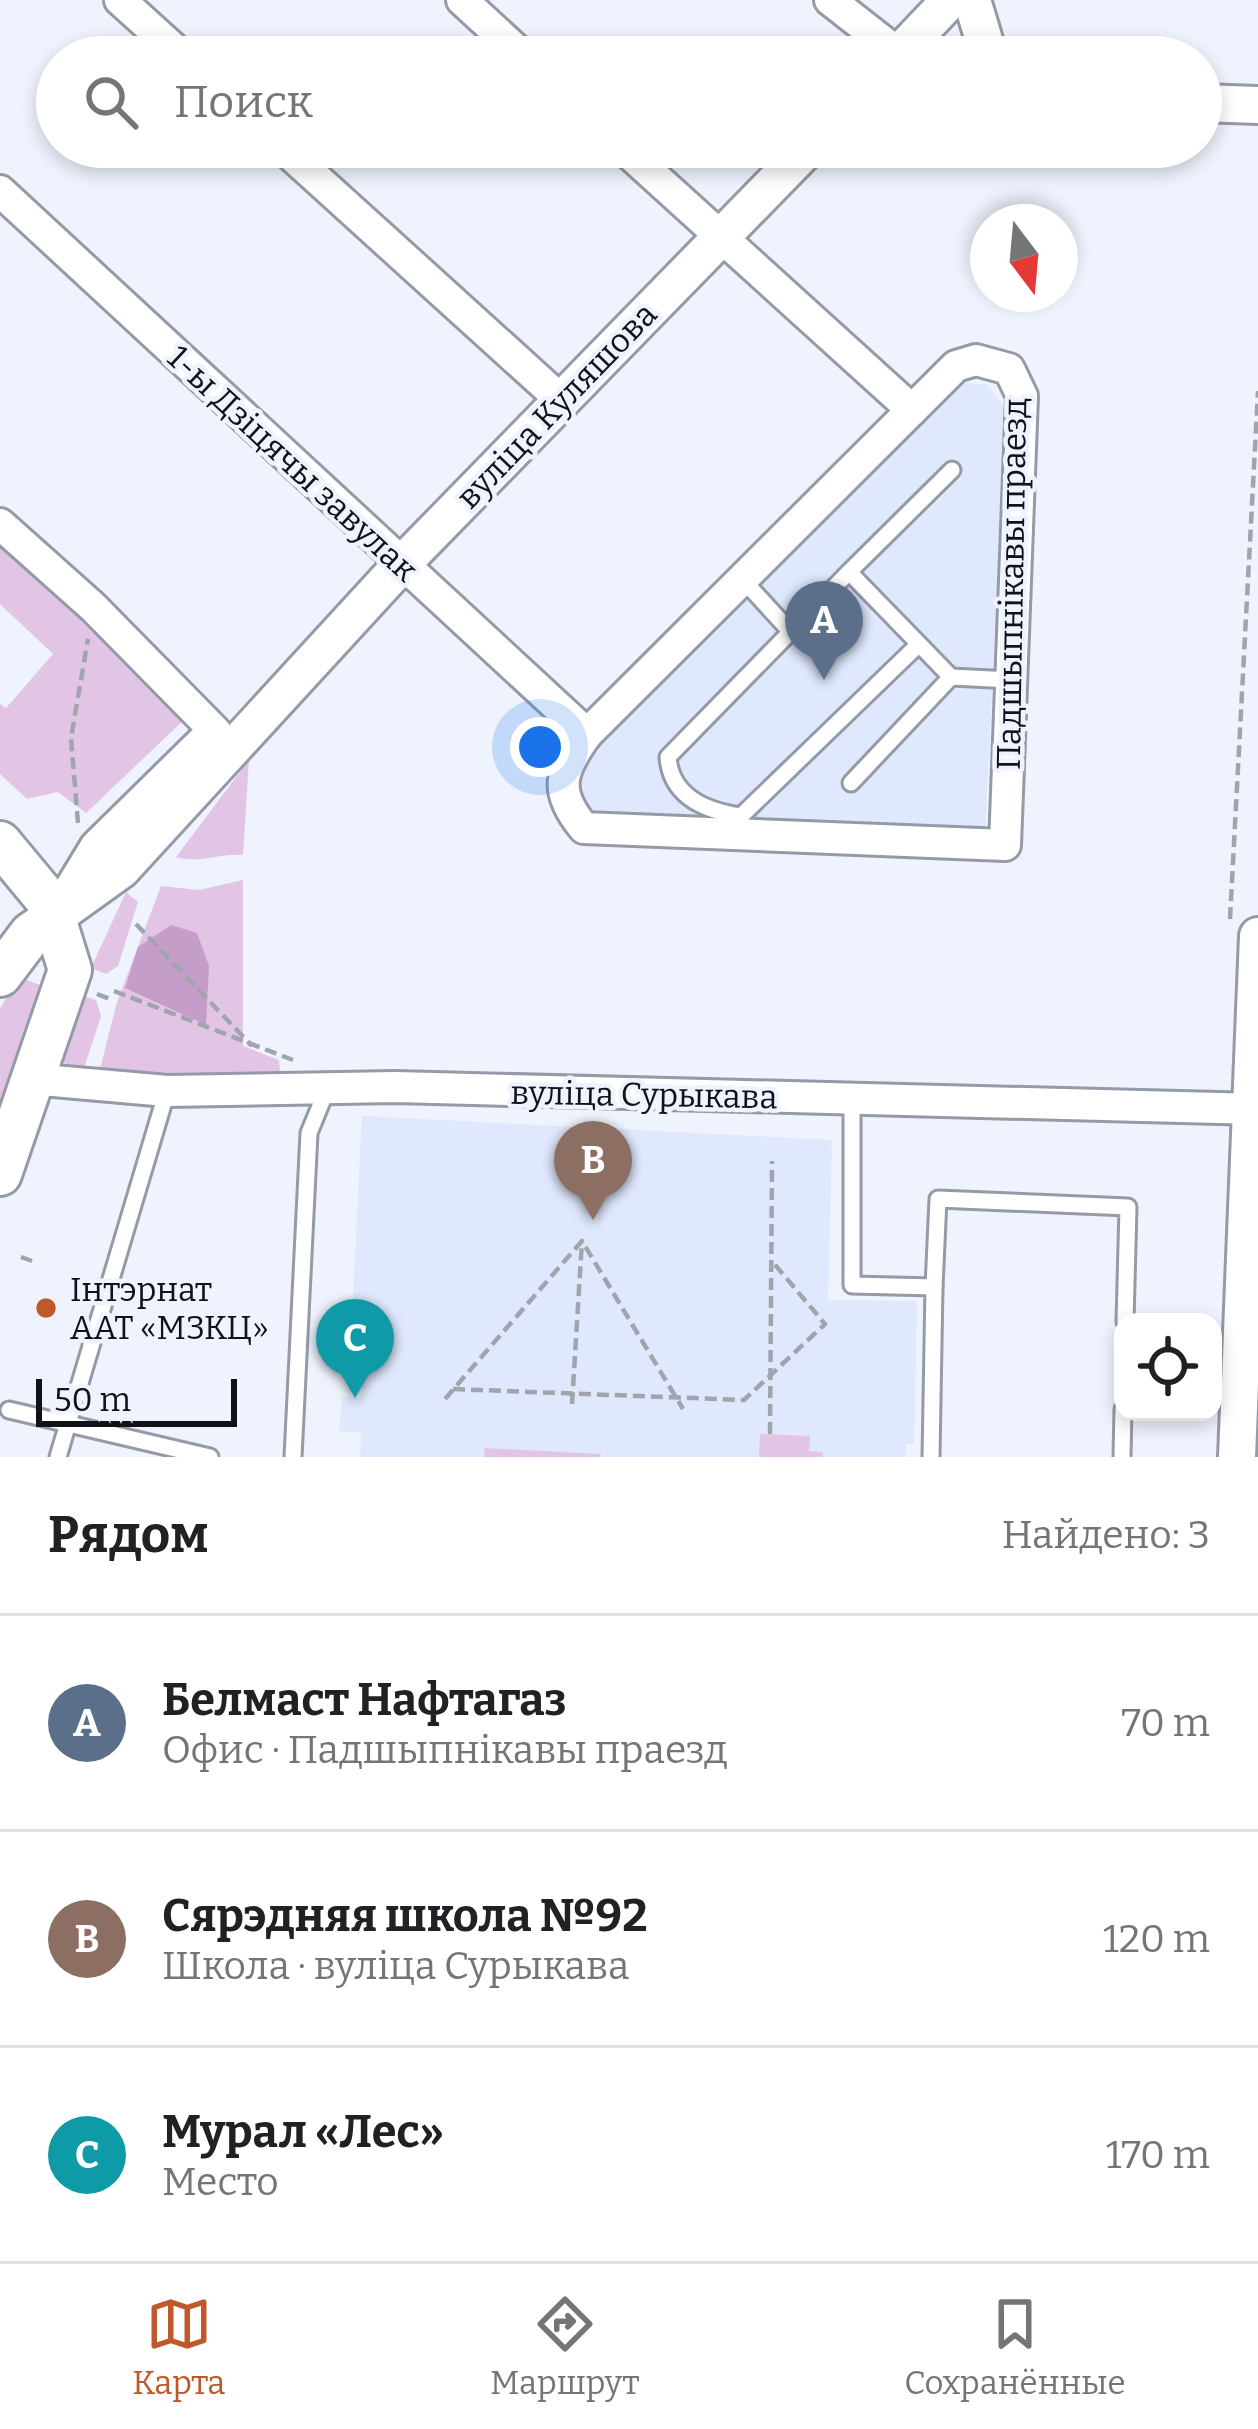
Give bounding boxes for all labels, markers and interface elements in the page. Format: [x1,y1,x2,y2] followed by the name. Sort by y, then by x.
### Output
[36,36,1222,168] search box
[78,69,144,135] icon: search
[174,75,313,129] text: Поиск
[970,204,1078,312] north arrow
[448,294,665,517] street label: вуліца Куляшова
[159,337,426,591] street label: 1-ы Дзіцячы завулак
[989,397,1035,770] street label: Падшыпнікавы праезд
[785,581,863,680] pin: A
[510,717,570,777] your location
[510,1073,778,1117] street label: вуліца Сурыкава
[554,1121,632,1220] pin: B
[70,1270,269,1348] place label: Інтэрнат ААТ «МЗКЦ»
[33,1295,59,1321] marker: Інтэрнат ААТ «МЗКЦ»
[316,1299,394,1398] pin: C
[1114,1313,1222,1421] map controls
[1114,1313,1222,1421] button: locate
[36,1373,237,1426] scale bar
[54,1380,131,1420] text: 50 m
[48,1504,208,1566] text: Рядом
[1002,1512,1210,1558] text: Найдено: 3
[162,1673,566,1727] text: Белмаст Нафтагаз
[73,1700,101,1746] text: A
[1121,1700,1210,1746] text: 70 m
[162,1727,728,1773] text: Офис · Падшыпнікавы праезд
[162,1889,648,1943] text: Сярэдняя школа №92
[74,1916,100,1962] text: B
[1103,1916,1210,1962] text: 120 m
[162,1943,629,1989] text: Школа · вуліца Сурыкава
[162,2105,444,2159] text: Мурал «Лес»
[75,2132,99,2178] text: C
[1106,2132,1210,2178] text: 170 m
[162,2159,279,2205] text: Место
[132,2291,225,2403] tab: Карта
[490,2291,640,2403] tab: Маршрут
[904,2291,1126,2403] tab: Сохранённые

